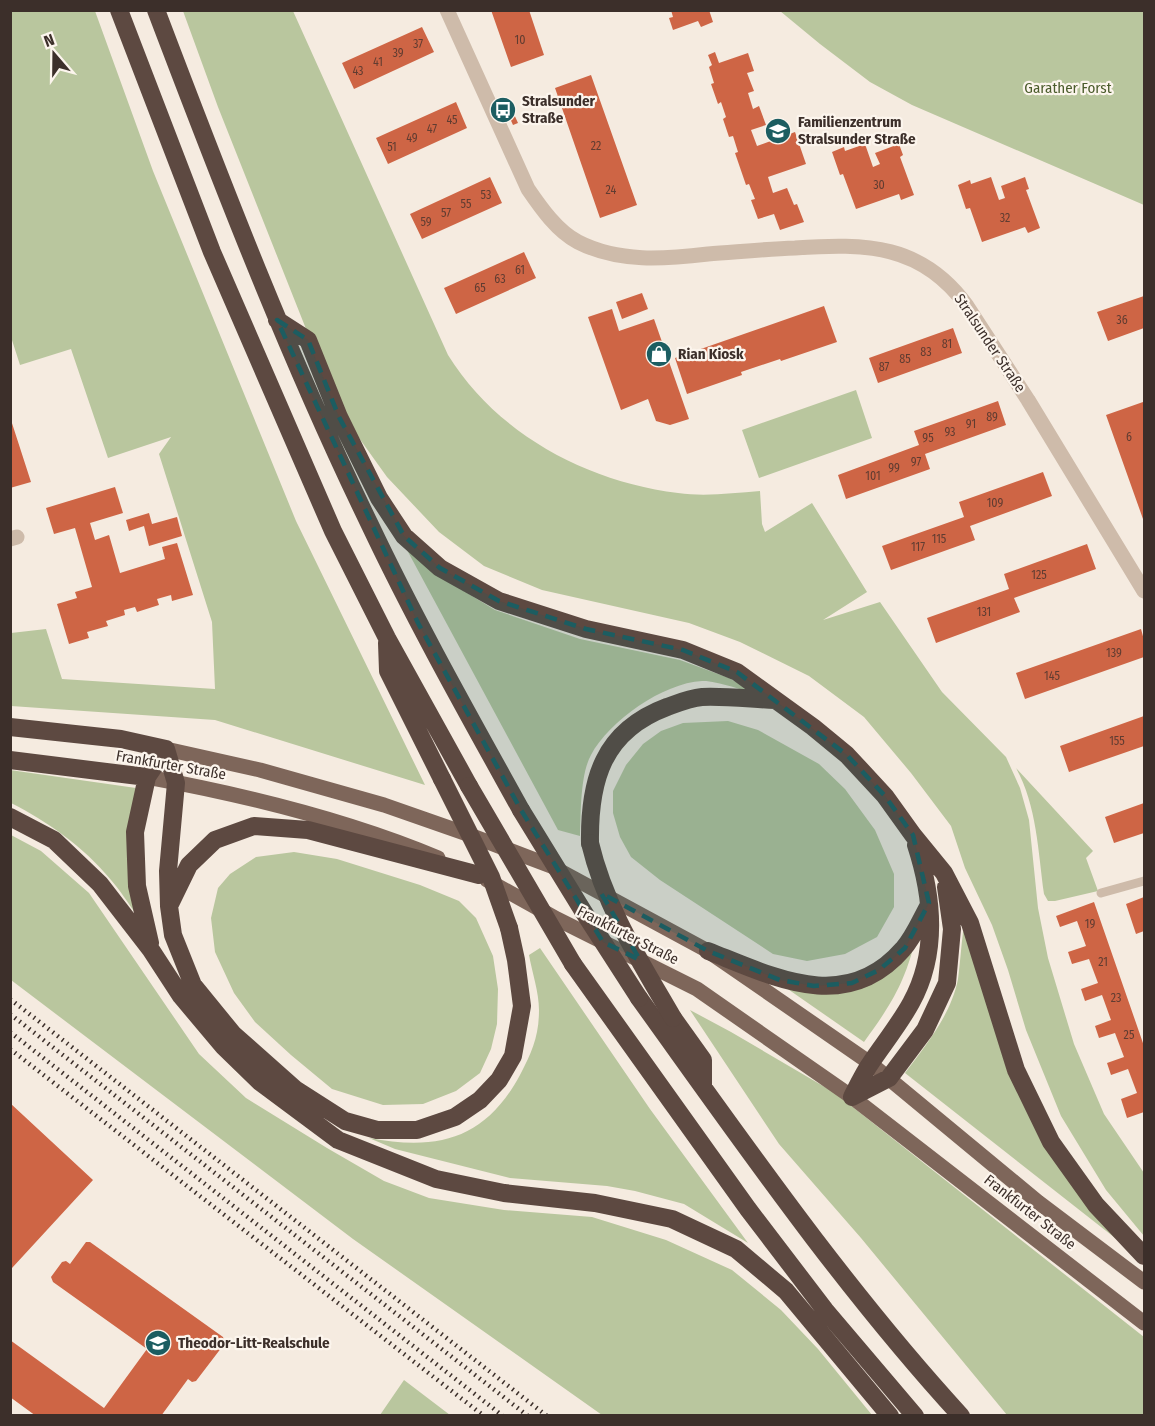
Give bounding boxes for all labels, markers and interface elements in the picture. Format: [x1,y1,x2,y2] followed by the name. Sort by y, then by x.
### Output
[24,24,84,84] north arrow
[41,30,57,51] text: N
[515,33,525,47] house number: 10
[413,37,423,51] house number: 37
[392,46,404,60] house number: 39
[373,55,383,69] house number: 41
[352,64,364,78] house number: 43
[1024,79,1112,97] park label: Garather Forst
[522,92,596,127] place label: Stralsunder Straße
[488,95,518,125] bus stop icon: Stralsunder Straße
[446,113,458,127] house number: 45
[798,113,916,148] place label: Familienzentrum Stralsunder Straße
[763,116,793,146] school or university icon: Familienzentrum Stralsunder Straße
[427,122,437,136] house number: 47
[406,131,418,145] house number: 49
[591,139,601,153] house number: 22
[387,140,397,154] house number: 51
[873,178,885,192] house number: 30
[606,183,617,197] house number: 24
[481,188,491,202] house number: 53
[461,197,472,211] house number: 55
[441,206,451,220] house number: 57
[1000,211,1010,225] house number: 32
[420,215,432,229] house number: 59
[515,263,525,277] house number: 61
[494,272,506,286] house number: 63
[474,281,486,295] house number: 65
[951,290,1029,396] street label: Stralsunder Straße
[1116,313,1128,327] house number: 36
[942,337,952,351] house number: 81
[644,339,674,369] shop icon: Rian Kiosk
[678,345,744,363] place label: Rian Kiosk
[920,345,932,359] house number: 83
[899,352,911,366] house number: 85
[879,360,889,374] house number: 87
[986,410,998,424] house number: 89
[966,417,976,431] house number: 91
[944,425,956,439] house number: 93
[1126,430,1132,444] house number: 6
[922,431,934,445] house number: 95
[911,455,921,469] house number: 97
[888,461,900,475] house number: 99
[865,469,881,483] house number: 101
[987,496,1004,510] house number: 109
[932,532,947,546] house number: 115
[911,540,925,554] house number: 117
[1031,568,1047,582] house number: 125
[977,605,991,619] house number: 131
[1106,646,1122,660] house number: 139
[1044,669,1060,683] house number: 145
[1109,734,1125,748] house number: 155
[115,746,227,784] street label: Frankfurter Straße
[574,902,682,968] street label: Frankfurter Straße
[1085,917,1095,931] house number: 19
[1098,955,1108,969] house number: 21
[1111,991,1121,1005] house number: 23
[1124,1028,1135,1042] house number: 25
[981,1171,1079,1253] street label: Frankfurter Straße
[143,1328,173,1358] school or university icon: Theodor-Litt-Realschule
[178,1334,330,1352] place label: Theodor-Litt-Realschule

